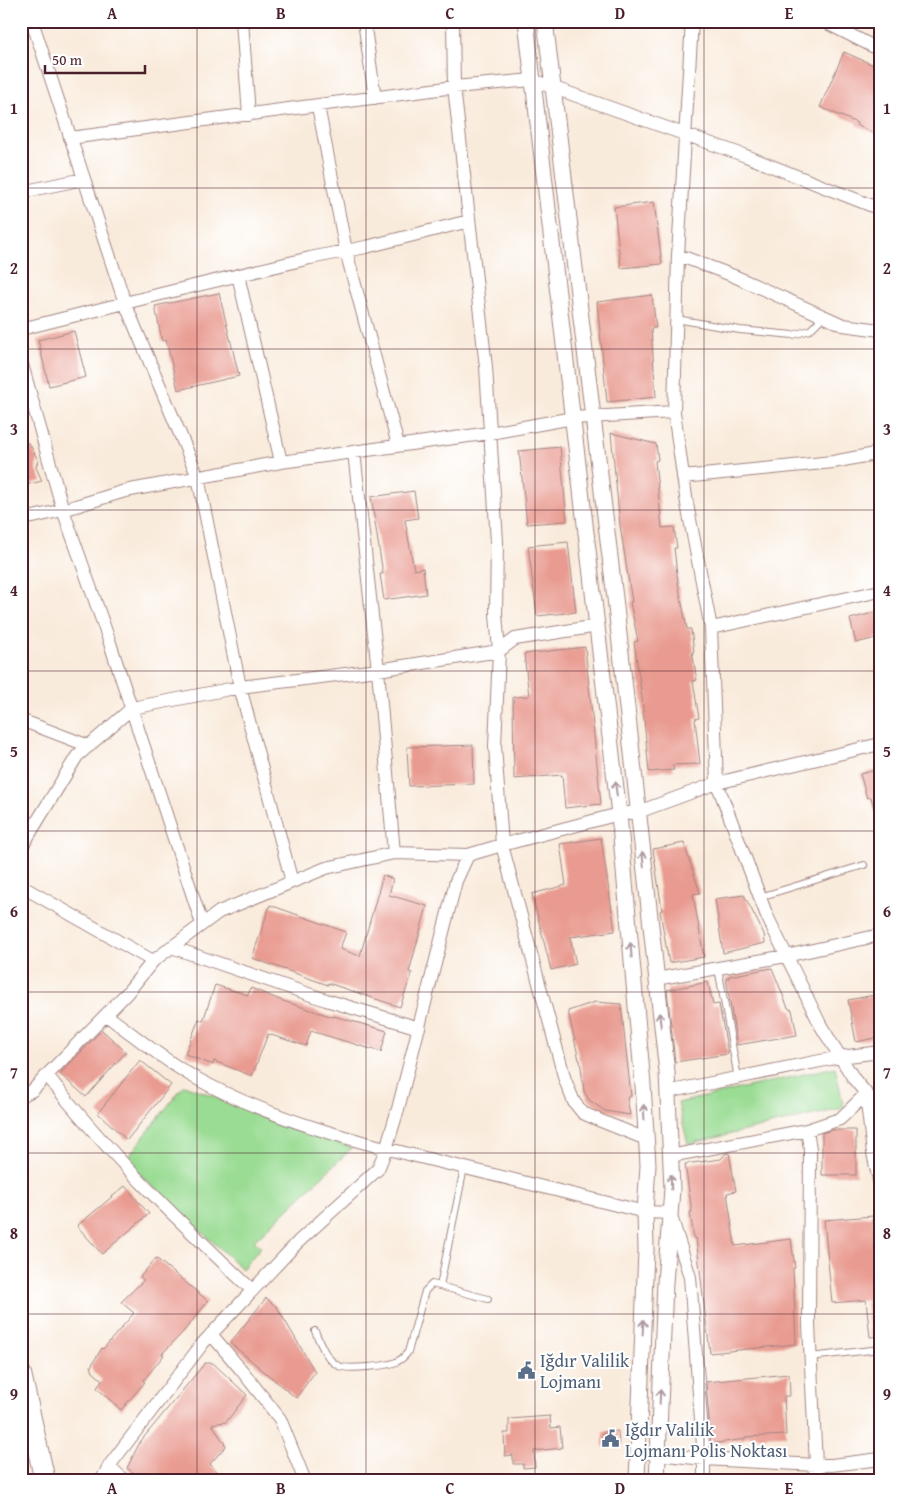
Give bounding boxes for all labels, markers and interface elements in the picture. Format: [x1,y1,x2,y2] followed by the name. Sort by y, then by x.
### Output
[107,1,118,25] text: A
[276,1,286,25] text: B
[445,1,455,25] text: C
[615,1,625,25] text: D
[785,1,794,25] text: E
[45,42,145,74] scale bar
[52,49,83,70] text: 50 m
[10,96,18,120] text: 1
[883,96,891,120] text: 1
[10,256,18,280] text: 2
[883,256,891,280] text: 2
[10,417,18,441] text: 3
[883,417,891,441] text: 3
[10,578,18,602] text: 4
[883,578,891,602] text: 4
[10,739,18,763] text: 5
[883,739,891,763] text: 5
[611,781,621,797] one-way arrow
[638,851,648,867] one-way arrow
[10,899,18,923] text: 6
[883,899,891,923] text: 6
[627,943,636,959] one-way arrow
[655,1013,665,1029] one-way arrow
[10,1060,18,1084] text: 7
[883,1060,891,1084] text: 7
[640,1105,649,1121] one-way arrow
[667,1175,676,1191] one-way arrow
[10,1221,18,1245] text: 8
[883,1221,891,1245] text: 8
[638,1319,648,1336] one-way arrow
[540,1347,630,1395] place label: Iğdır Valilik Lojmanı
[516,1360,536,1380] public building icon: Iğdır Valilik Lojmanı
[10,1382,18,1406] text: 9
[883,1382,891,1406] text: 9
[655,1389,664,1405] one-way arrow
[625,1416,787,1464] place label: Iğdır Valilik Lojmanı Polis Noktası
[601,1429,621,1449] public building icon: Iğdır Valilik Lojmanı Polis Noktası
[107,1476,118,1500] text: A
[276,1476,286,1500] text: B
[445,1476,455,1500] text: C
[615,1476,625,1500] text: D
[785,1476,794,1500] text: E

